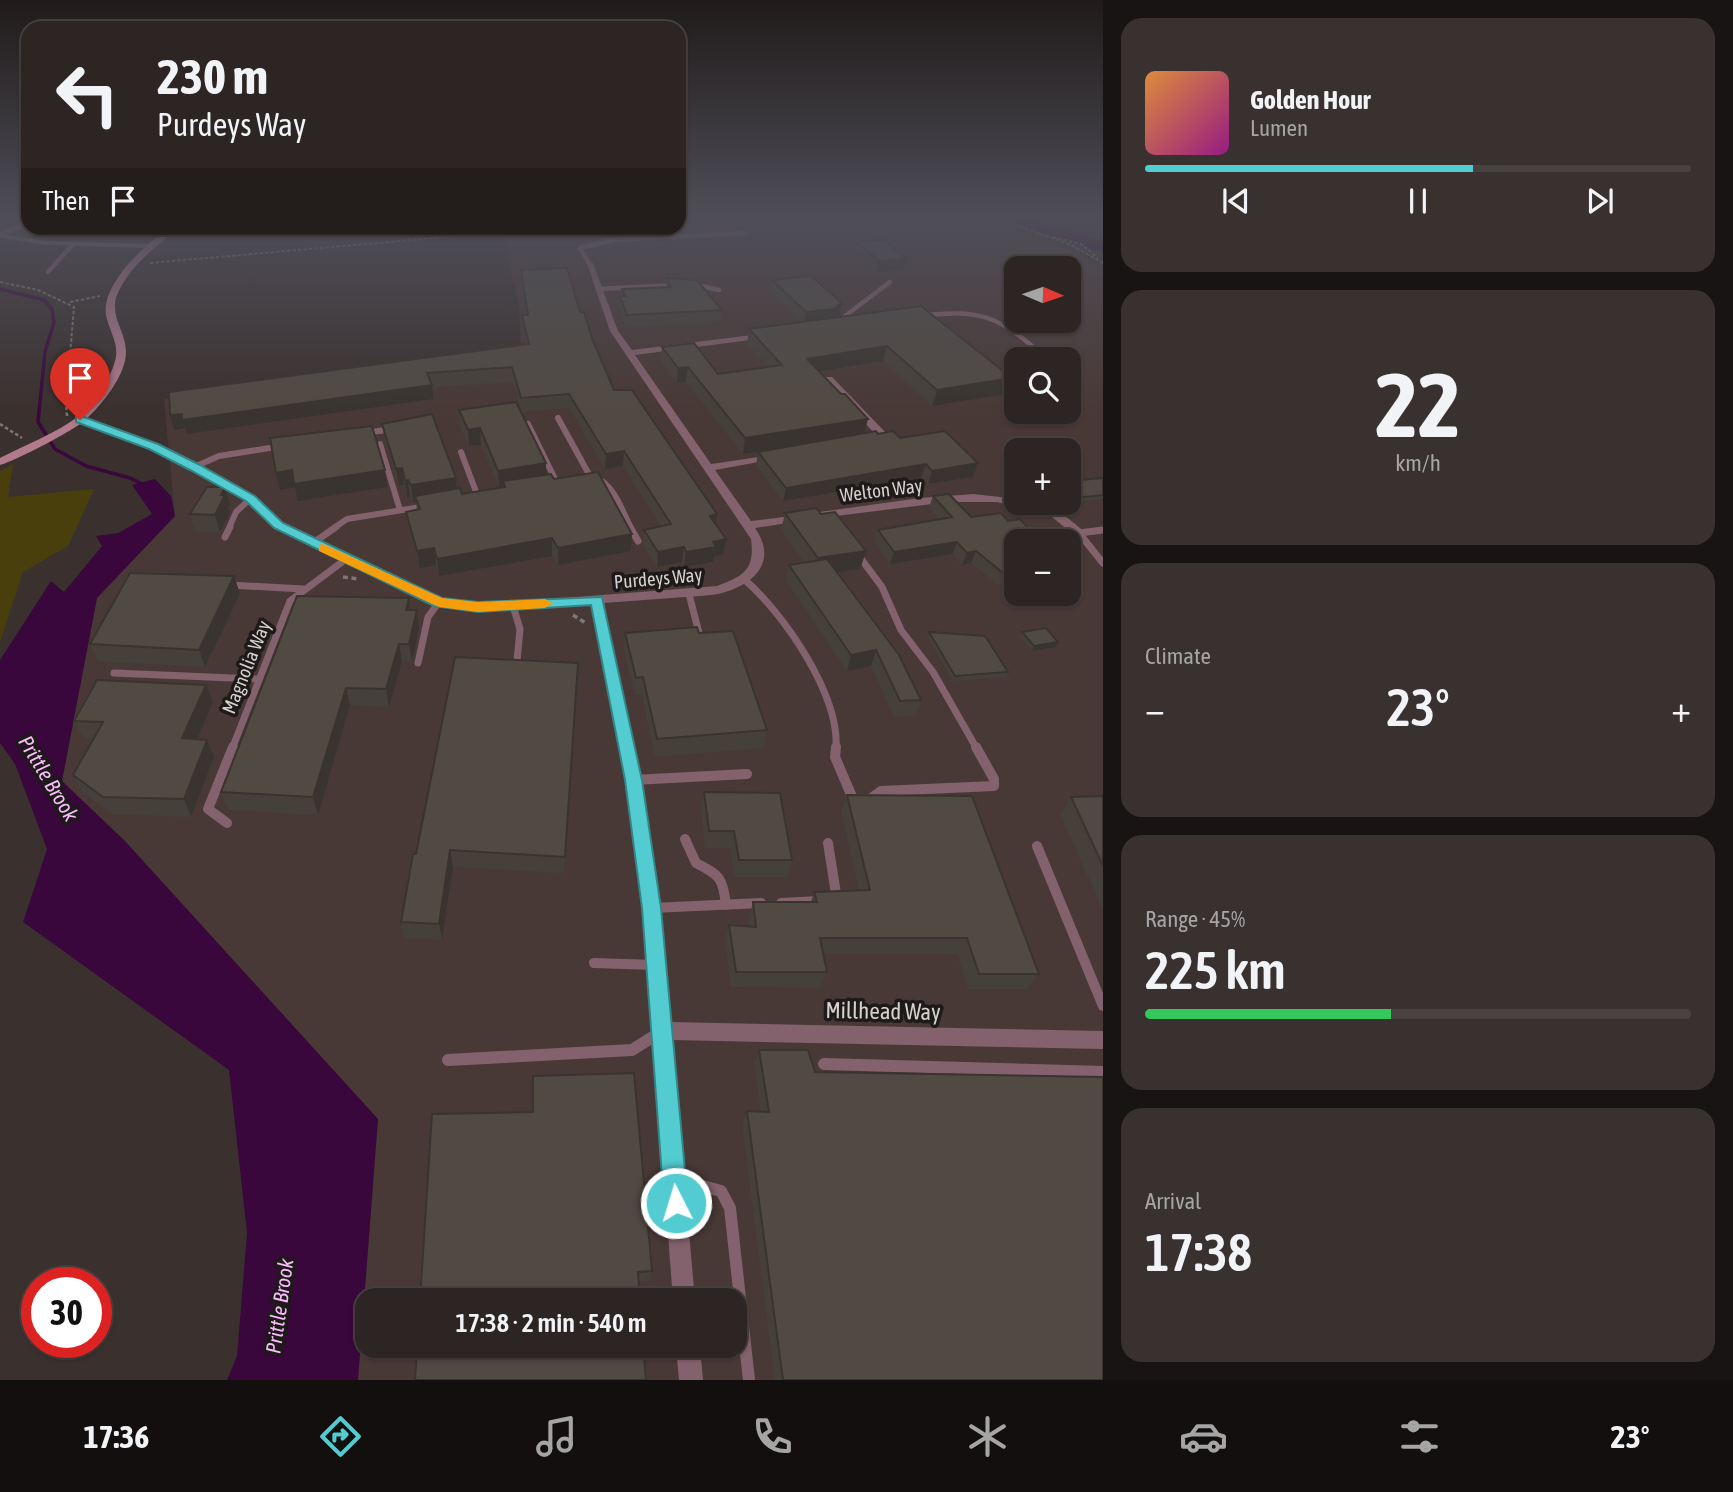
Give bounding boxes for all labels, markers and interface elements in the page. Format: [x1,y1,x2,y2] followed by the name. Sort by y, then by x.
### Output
[157,48,268,104] text: 230 m
[42,49,133,140] icon: left
[1250,85,1370,115] text: Golden Hour
[157,106,306,143] text: Purdeys Way
[1250,115,1308,141] text: Lumen
[104,182,142,220] icon: arrive
[1217,182,1255,220] icon: previous
[1399,182,1437,220] icon: pause
[1581,182,1619,220] icon: next
[42,186,90,216] text: Then
[1004,256,1082,332] north arrow
[1004,256,1081,606] map controls
[1004,347,1081,424] button: search
[50,348,110,420] pin
[1375,352,1461,456] text: 22
[61,359,99,397] icon: arrive
[1004,438,1081,515] button: +
[1395,450,1441,476] text: km/h
[839,474,924,506] street label: Welton Way
[1004,529,1081,606] button: −
[613,563,703,593] street label: Purdeys Way
[217,617,275,717] street label: Magnolia Way
[1145,643,1211,669] text: Climate
[1386,677,1450,737] text: 23°
[1145,687,1165,730] text: −
[1671,687,1691,730] text: +
[14,731,84,826] water label: Prittle Brook
[1145,906,1245,932] text: Range · 45%
[1145,940,1286,1000] text: 225 km
[825,997,941,1025] street label: Millhead Way
[639,1166,713,1240] position arrow
[1145,1188,1201,1214] text: Arrival
[1145,1222,1252,1282] text: 17:38
[260,1256,298,1355] water label: Prittle Brook
[21,1267,112,1358] speed limit sign: 30
[456,1308,646,1338] text: 17:38 · 2 min · 540 m
[316,1412,365,1461] icon: directions
[532,1412,581,1461] icon: music
[748,1412,797,1461] icon: phone
[963,1412,1012,1461] icon: climate
[1179,1412,1228,1461] icon: car
[1395,1412,1444,1461] icon: filters
[83,1418,149,1455] text: 17:36
[1611,1418,1650,1455] text: 23°

